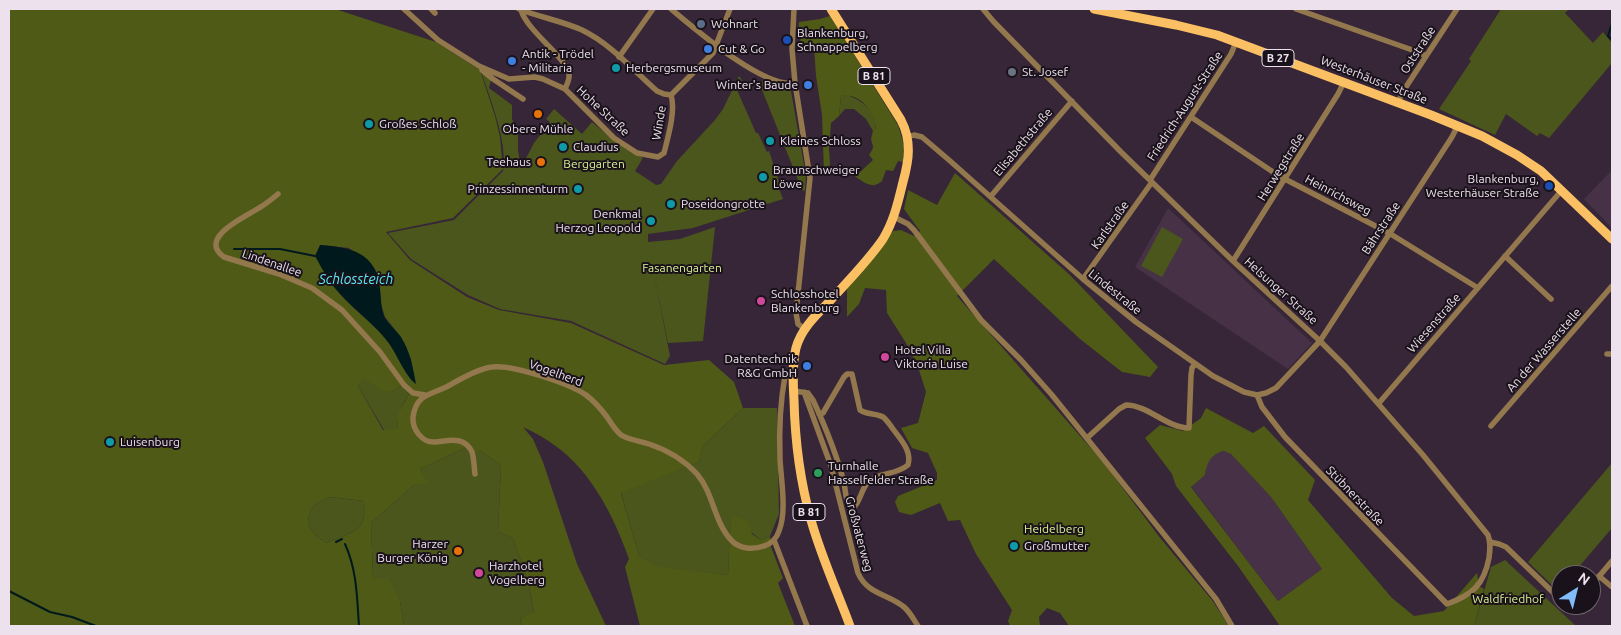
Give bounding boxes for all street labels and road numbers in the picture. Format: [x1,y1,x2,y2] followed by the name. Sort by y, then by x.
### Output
[1397,24,1439,76] street label: Oststraße
[1144,49,1226,163] street label: Friedrich-August-Straße
[1262,49,1294,66] road number: B 27
[1319,53,1429,107] street label: Westerhäuser Straße
[858,68,890,84] road number: B 81
[574,83,632,139] street label: Hohe Straße
[649,105,669,141] street label: Winde
[991,105,1055,179] street label: Elisabethstraße
[1254,130,1308,204] street label: Herwegstraße
[1303,172,1373,218] street label: Heinrichsweg
[1088,198,1132,252] street label: Karlstraße
[1359,199,1403,257] street label: Bährstraße
[240,246,304,280] street label: Lindenallee
[1241,254,1321,328] street label: Helsunger Straße
[1086,266,1144,318] street label: Lindestraße
[1404,290,1464,356] street label: Wiesenstraße
[1504,305,1584,395] street label: An der Wasserstelle
[527,357,585,389] street label: Vogelherd
[1323,463,1387,529] street label: Stübnerstraße
[842,495,876,573] street label: Großvaterweg
[793,504,825,520] road number: B 81

